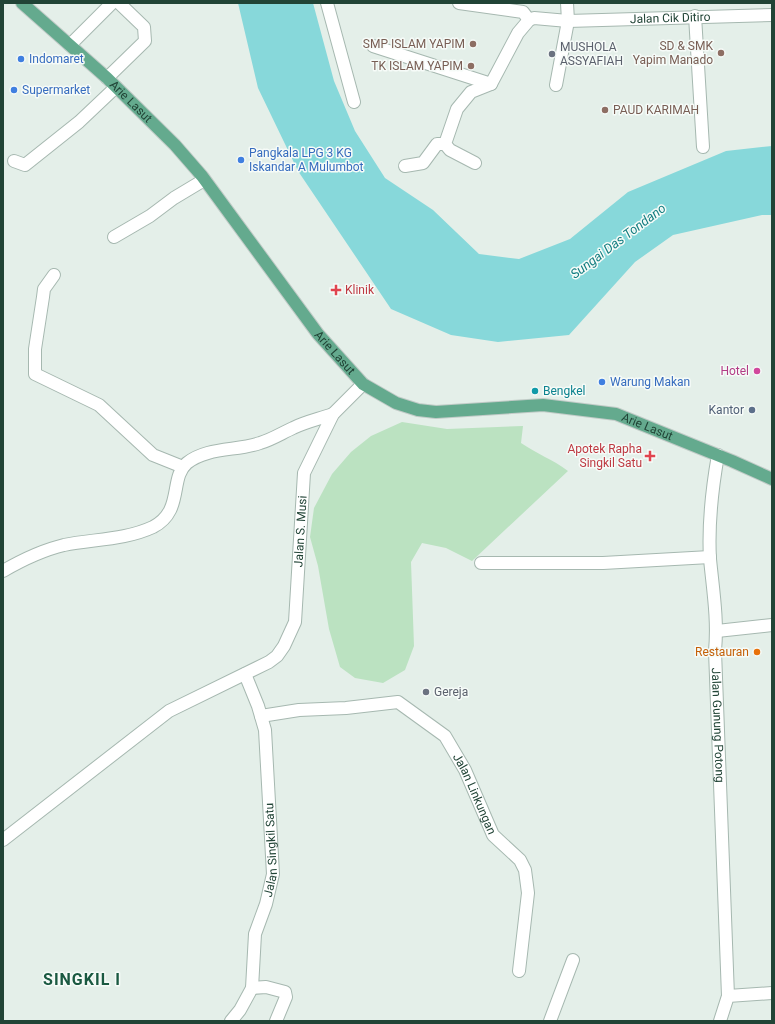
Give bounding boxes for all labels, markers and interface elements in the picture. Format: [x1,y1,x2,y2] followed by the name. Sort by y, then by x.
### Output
[630,10,711,26] street label: Jalan Cik Ditiro
[363,37,465,51] place label: SMP ISLAM YAPIM
[468,39,478,49] marker: SMP ISLAM YAPIM
[633,39,713,67] place label: SD & SMK Yapim Manado
[560,40,623,68] place label: MUSHOLA ASSYAFIAH
[716,48,726,58] marker: SD & SMK Yapim Manado
[547,49,557,59] marker: MUSHOLA ASSYAFIAH
[29,52,84,66] place label: Indomaret
[16,54,26,64] marker: Indomaret
[371,59,463,73] place label: TK ISLAM YAPIM
[466,61,476,71] marker: TK ISLAM YAPIM
[107,78,155,126] street label: Arie Lasut
[22,83,90,97] place label: Supermarket
[9,85,19,95] marker: Supermarket
[613,103,699,117] place label: PAUD KARIMAH
[600,105,610,115] marker: PAUD KARIMAH
[249,146,364,174] place label: Pangkala LPG 3 KG Iskandar A Mulumbot
[236,155,246,165] marker: Pangkala LPG 3 KG Iskandar A Mulumbot
[567,200,669,282] water label: Sungai Das Tondano
[345,283,375,297] place label: Klinik
[330,284,342,296] marker: Klinik
[312,328,358,377] street label: Arie Lasut
[720,364,749,378] place label: Hotel
[752,366,762,376] marker: Hotel
[610,375,690,389] place label: Warung Makan
[597,377,607,387] marker: Warung Makan
[543,384,585,398] place label: Bengkel
[530,386,540,396] marker: Bengkel
[709,403,744,417] place label: Kantor
[747,405,757,415] marker: Kantor
[620,410,675,443] street label: Arie Lasut
[567,442,642,470] place label: Apotek Rapha Singkil Satu
[645,451,655,461] marker: Apotek Rapha Singkil Satu
[291,495,310,568] street label: Jalan S. Musi
[695,645,749,659] place label: Restauran
[752,647,762,657] marker: Restauran
[709,667,727,783] street label: Jalan Gunung Potong
[434,685,468,699] place label: Gereja
[421,687,431,697] marker: Gereja
[450,751,499,837] street label: Jalan Linkungan
[261,802,280,898] street label: Jalan Singkil Satu
[43,970,121,989] district label: SINGKIL I

